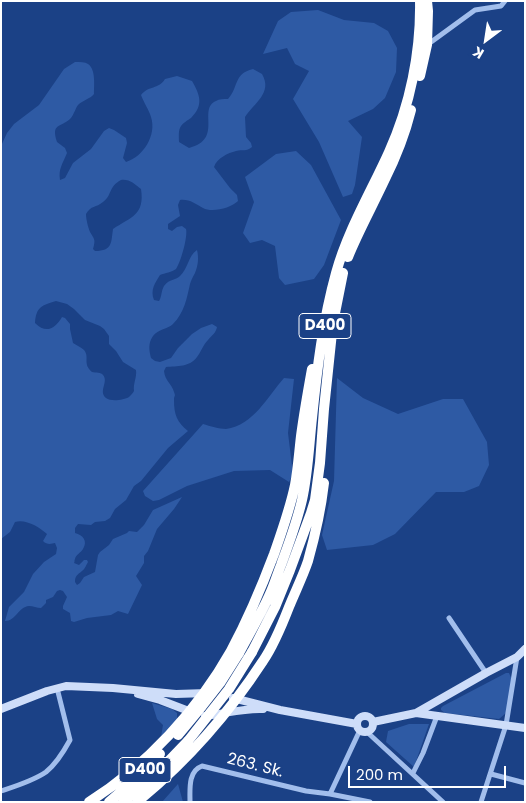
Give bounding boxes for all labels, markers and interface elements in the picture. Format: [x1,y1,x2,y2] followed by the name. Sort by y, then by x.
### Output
[461,15,511,65] north arrow
[469,42,488,64] text: K
[299,314,351,338] road number: D400
[225,750,285,782] street label: 263. Sk.
[351,756,508,788] scale bar
[119,758,171,782] road number: D400
[356,764,403,785] text: 200 m

